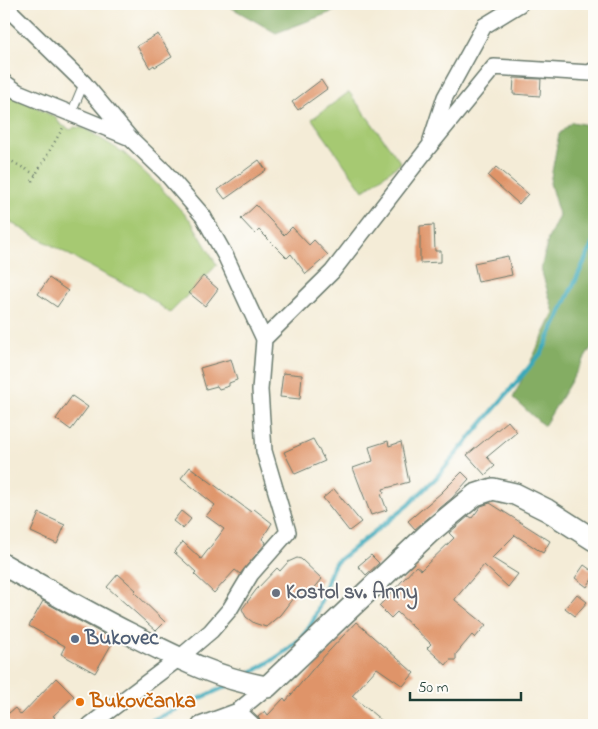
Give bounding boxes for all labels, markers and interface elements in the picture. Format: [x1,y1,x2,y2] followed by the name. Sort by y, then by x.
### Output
[286,578,418,610] place label: Kostol sv. Anny
[270,587,282,599] marker: Kostol sv. Anny
[84,624,159,654] place label: Bukovec
[69,633,81,645] marker: Bukovec
[410,669,522,701] scale bar
[418,677,449,699] text: 50 m
[89,687,196,717] place label: Bukovčanka
[74,696,86,708] marker: Bukovčanka

